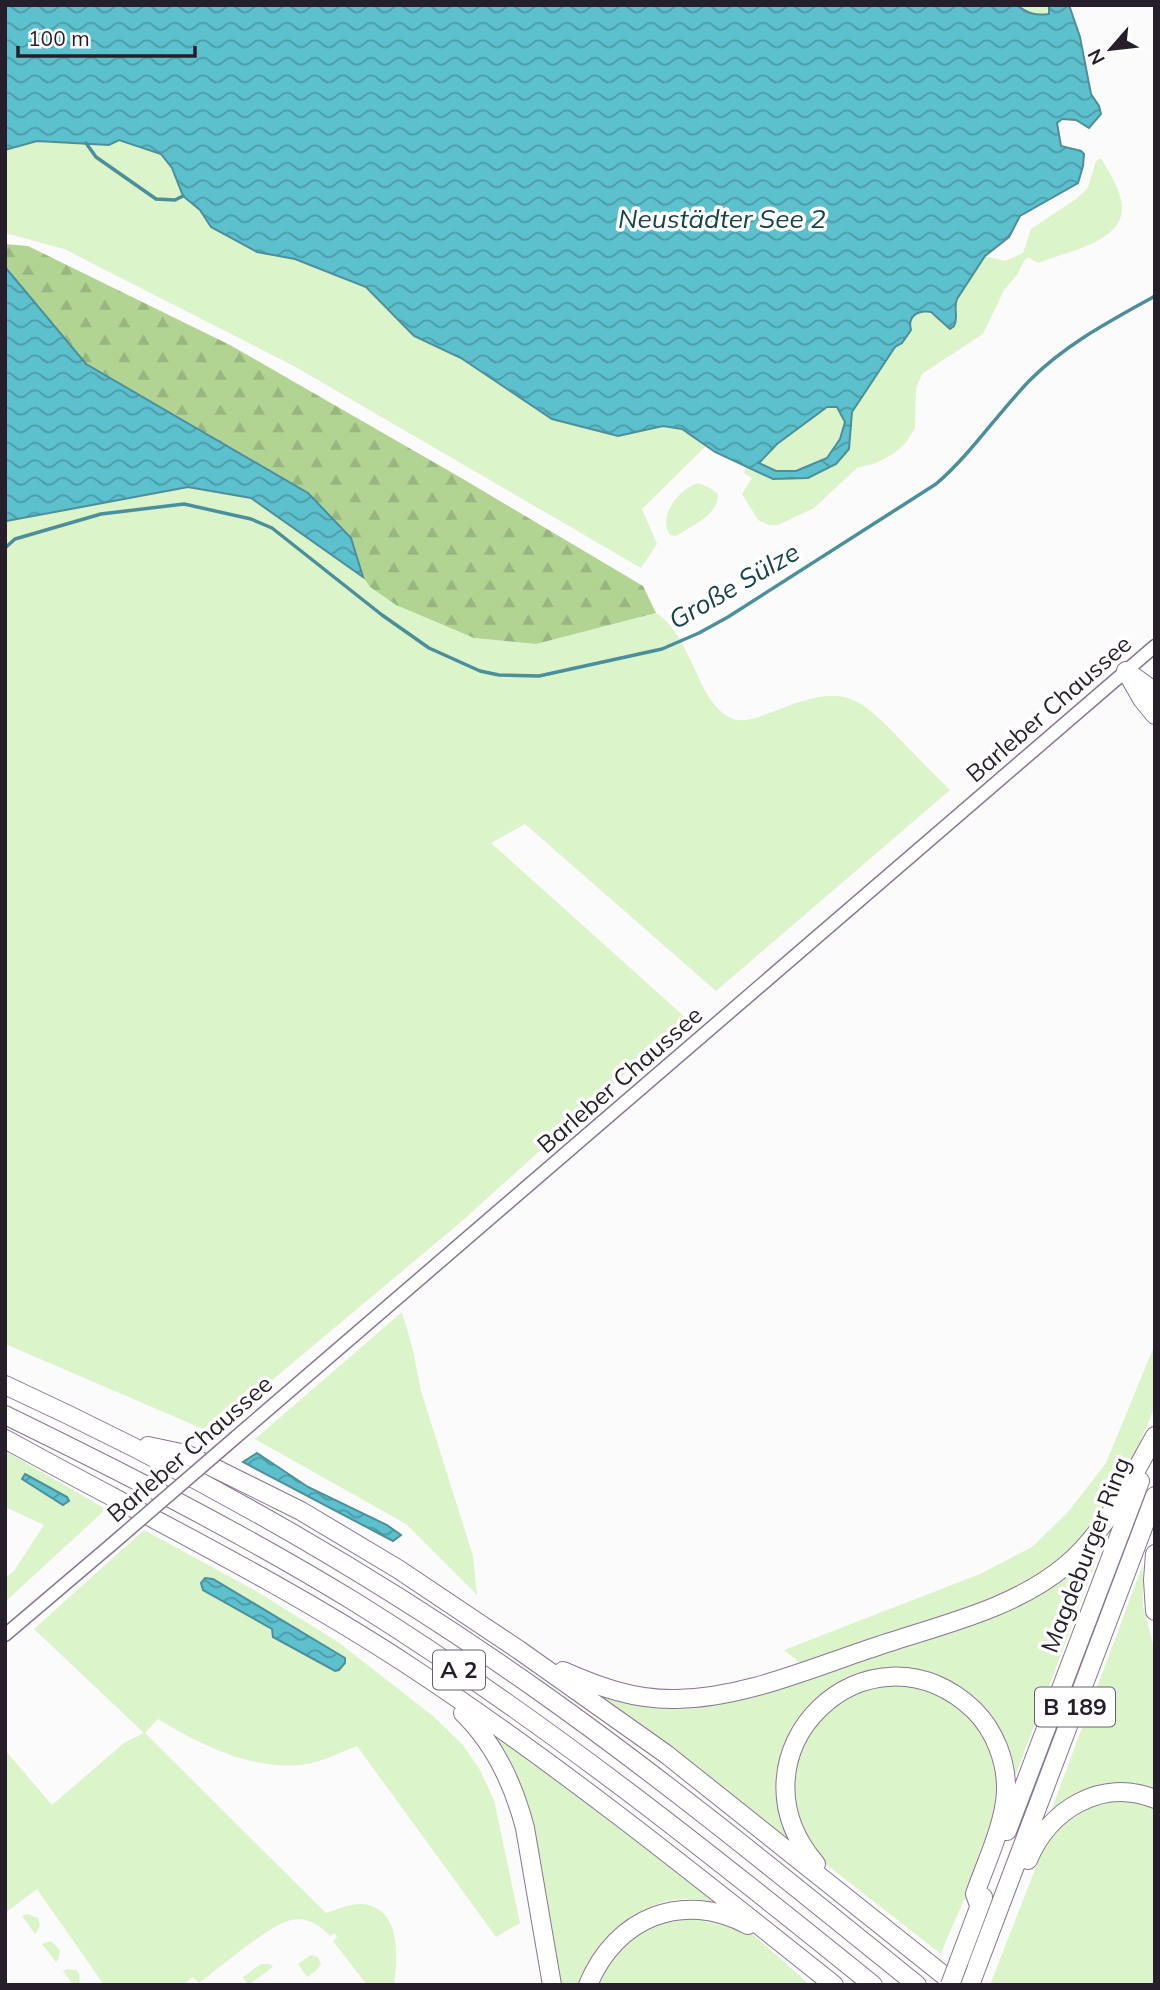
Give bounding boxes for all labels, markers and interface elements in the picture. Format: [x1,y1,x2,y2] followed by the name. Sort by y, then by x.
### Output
[18,14,194,58] scale bar
[1076,14,1146,84] north arrow
[28,25,90,51] text: 100 m
[1082,45,1110,69] text: N
[618,202,826,235] water label: Neustädter See 2
[663,535,805,636] water label: Große Sülze
[960,628,1137,788] street label: Barleber Chaussee
[531,999,708,1159] street label: Barleber Chaussee
[101,1368,278,1528] street label: Barleber Chaussee
[1034,1453,1136,1657] street label: Magdeburger Ring
[433,1651,485,1690] road number: A 2
[1035,1688,1115,1726] road number: B 189

